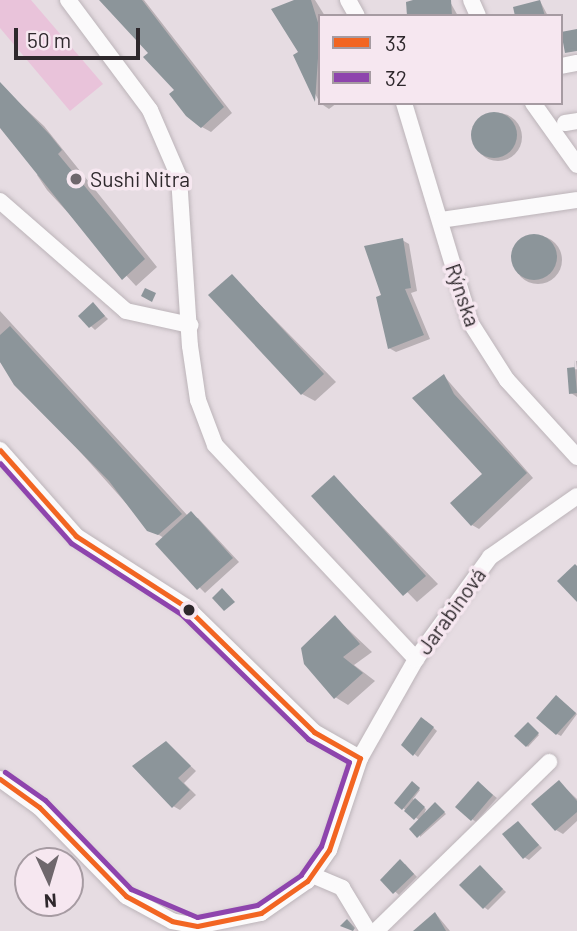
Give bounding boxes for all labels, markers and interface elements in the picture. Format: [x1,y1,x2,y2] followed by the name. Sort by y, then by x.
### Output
[18,14,144,58] scale bar
[318,14,563,105] legend
[27,27,71,52] text: 50 m
[385,30,407,55] text: 33
[385,65,407,90] text: 32
[90,166,190,192] place label: Sushi Nitra
[68,171,84,187] marker: Sushi Nitra
[441,260,485,330] street label: Rýnska
[411,563,491,659] street label: Jarabinová
[182,603,196,617] unlabelled marker
[14,847,84,917] north arrow
[43,890,57,913] text: N

